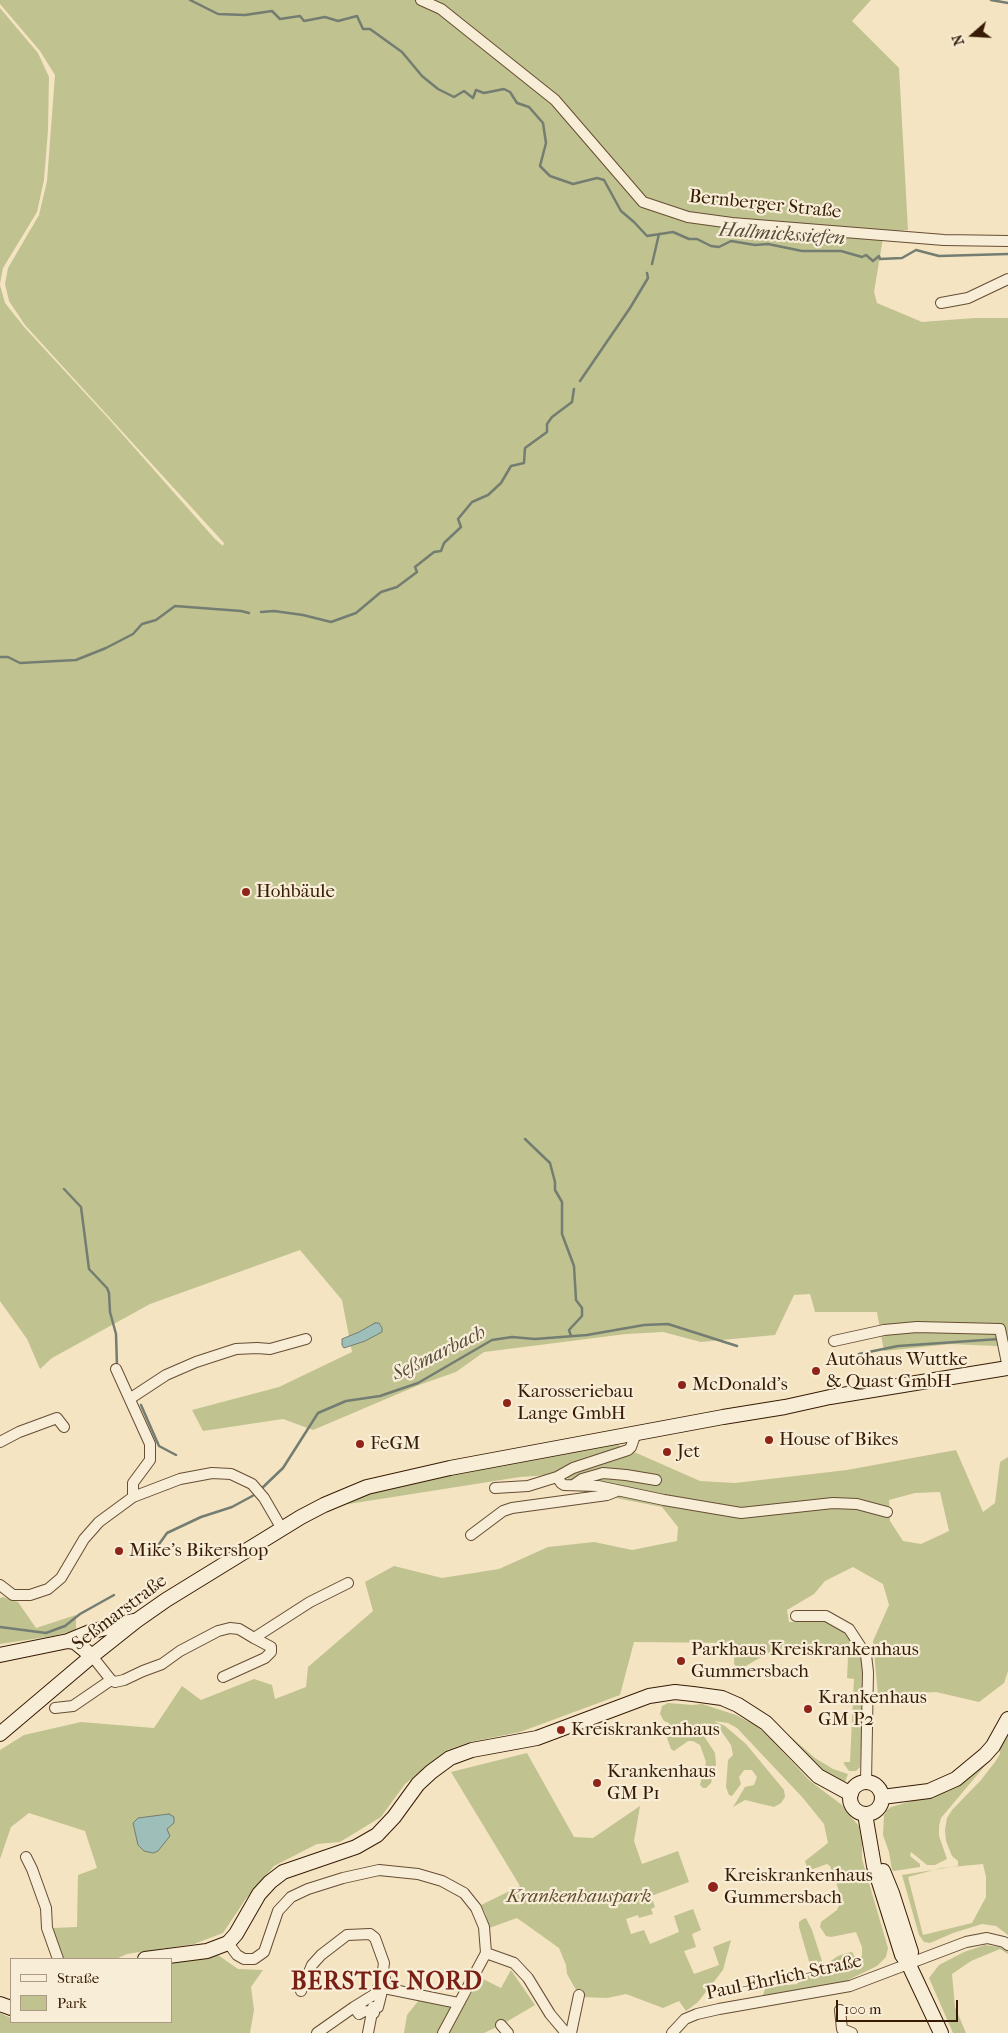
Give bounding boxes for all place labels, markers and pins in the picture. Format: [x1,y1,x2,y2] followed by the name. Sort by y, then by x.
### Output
[256,881,335,903] place label: Hohbäule
[240,886,252,898] marker: Hohbäule
[826,1349,968,1393] place label: Autohaus Wuttke & Quast GmbH
[810,1365,822,1377] marker: Autohaus Wuttke & Quast GmbH
[692,1374,788,1396] place label: McDonald's
[676,1379,688,1391] marker: McDonald's
[517,1381,633,1425] place label: Karosseriebau Lange GmbH
[501,1397,513,1409] marker: Karosseriebau Lange GmbH
[779,1429,898,1451] place label: House of Bikes
[370,1433,420,1455] place label: FeGM
[763,1434,775,1446] marker: House of Bikes
[354,1438,366,1450] marker: FeGM
[677,1441,700,1463] place label: Jet
[661,1446,673,1458] marker: Jet
[129,1540,268,1562] place label: Mike's Bikershop
[113,1545,125,1557] marker: Mike's Bikershop
[691,1639,919,1683] place label: Parkhaus Kreiskrankenhaus Gummersbach
[675,1655,687,1667] marker: Parkhaus Kreiskrankenhaus Gummersbach
[818,1687,927,1731] place label: Krankenhaus GM P2
[802,1703,814,1715] marker: Krankenhaus GM P2
[571,1719,720,1741] place label: Kreiskrankenhaus
[555,1724,567,1736] marker: Kreiskrankenhaus
[607,1761,716,1805] place label: Krankenhaus GM P1
[591,1777,603,1789] marker: Krankenhaus GM P1
[724,1865,873,1909] place label: Kreiskrankenhaus Gummersbach
[706,1880,720,1894] marker: Kreiskrankenhaus Gummersbach

